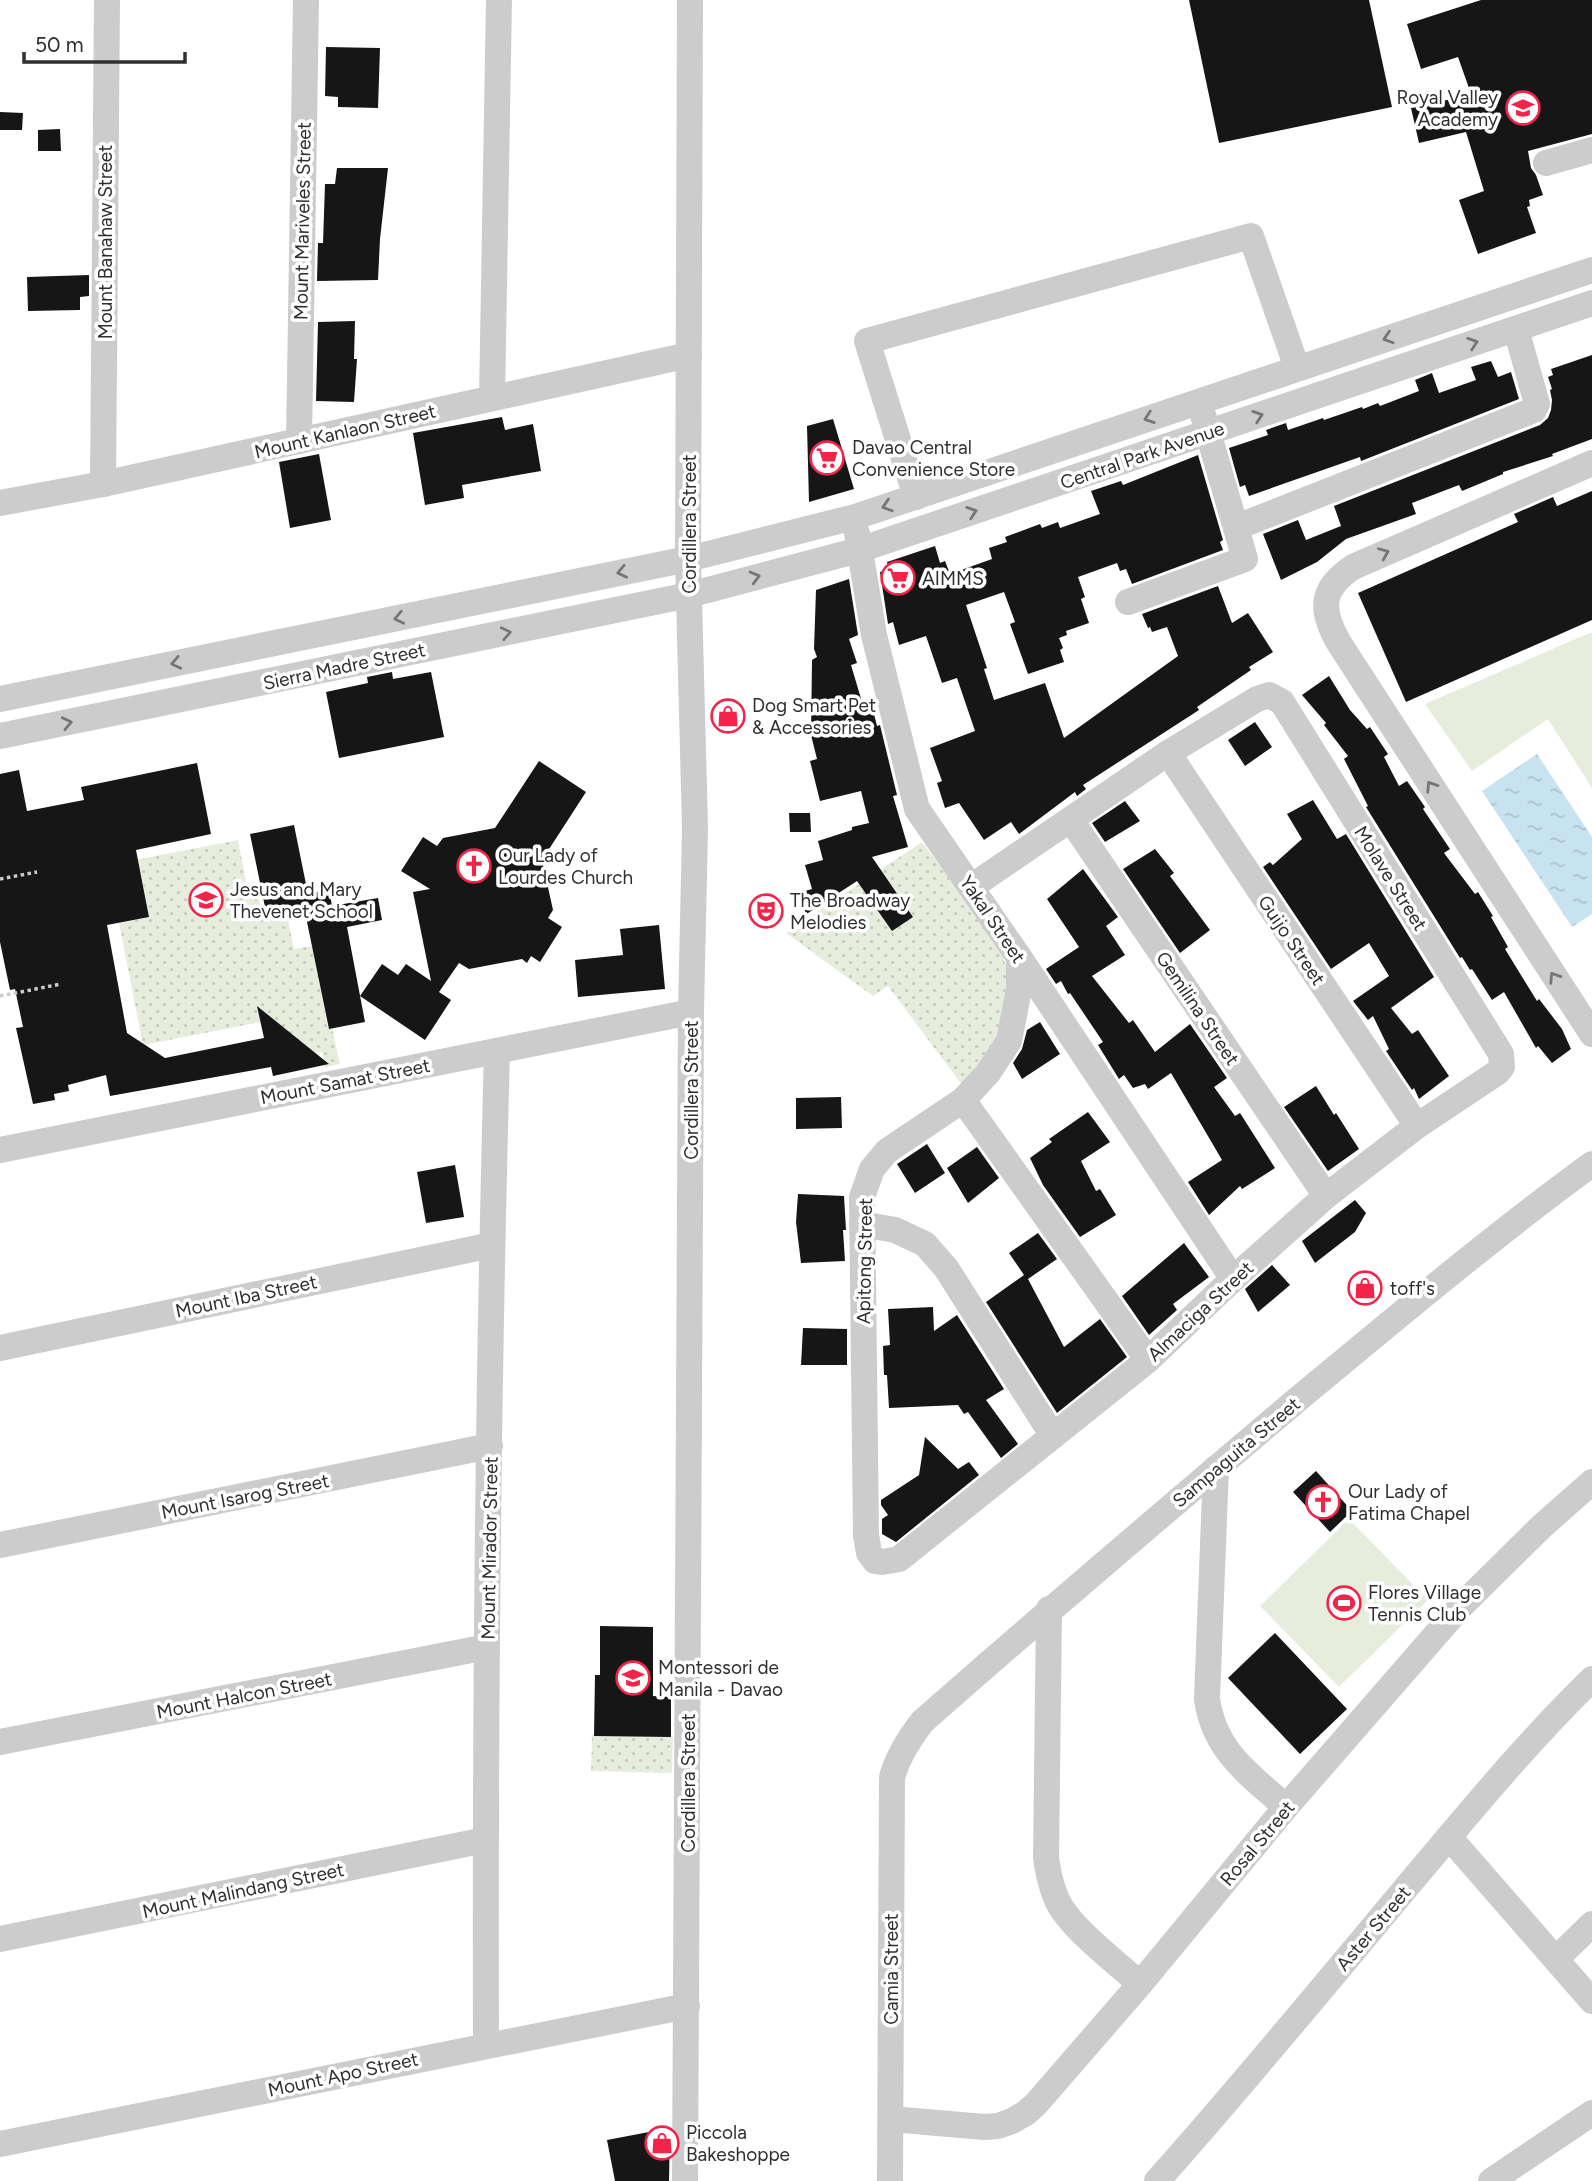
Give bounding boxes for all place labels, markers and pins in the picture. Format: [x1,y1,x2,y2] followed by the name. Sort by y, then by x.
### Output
[1396,86,1498,131] place label: Royal Valley Academy
[1504,89,1542,127] school or university icon: Royal Valley Academy
[852,436,1015,481] place label: Davao Central Convenience Store
[808,439,846,477] supermarket icon: Davao Central Convenience Store
[879,559,917,597] supermarket icon: AIMMS
[922,567,984,590] place label: AIMMS
[752,694,876,739] place label: Dog Smart Pet & Accessories
[709,697,747,735] shop icon: Dog Smart Pet & Accessories
[498,844,633,889] place label: Our Lady of Lourdes Church
[455,847,493,885] church icon: Our Lady of Lourdes Church
[230,878,373,923] place label: Jesus and Mary Thevenet School
[187,881,225,919] school or university icon: Jesus and Mary Thevenet School
[790,889,910,934] place label: The Broadway Melodies
[747,892,785,930] theatre icon: The Broadway Melodies
[1346,1269,1384,1307] shop icon: toff's
[1390,1277,1435,1300] place label: toff's
[1348,1480,1470,1525] place label: Our Lady of Fatima Chapel
[1304,1483,1342,1521] church icon: Our Lady of Fatima Chapel
[1368,1581,1481,1626] place label: Flores Village Tennis Club
[1325,1584,1363,1622] sports icon: Flores Village Tennis Club
[658,1656,783,1701] place label: Montessori de Manila - Davao
[614,1659,652,1697] school or university icon: Montessori de Manila - Davao
[686,2121,790,2166] place label: Piccola Bakeshoppe
[643,2124,681,2162] shop icon: Piccola Bakeshoppe

